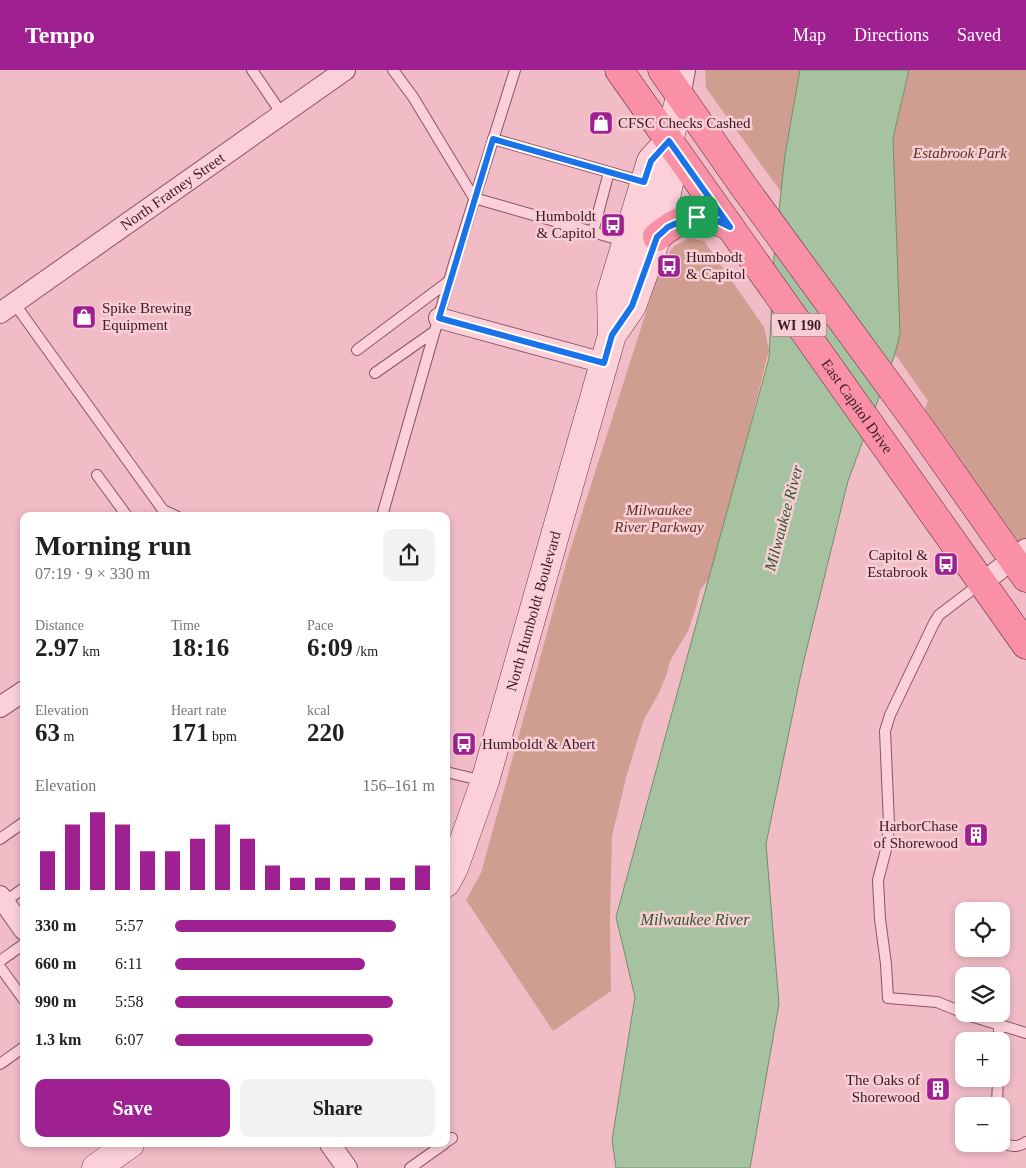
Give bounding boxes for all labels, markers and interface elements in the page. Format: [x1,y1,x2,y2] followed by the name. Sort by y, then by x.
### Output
[25,22,95,48] text: Tempo
[793,25,826,45] text: Map
[854,25,929,45] text: Directions
[957,25,1001,45] text: Saved
[588,110,614,136] shop icon: CFSC Checks Cashed
[618,115,751,131] place label: CFSC Checks Cashed
[912,145,1007,161] park label: Estabrook Park
[117,149,228,234] street label: North Fratney Street
[676,196,718,238] pin
[683,203,711,231] icon: arrive
[535,208,597,241] place label: Humboldt & Capitol
[600,212,626,238] bus stop icon: Humboldt & Capitol
[686,249,746,282] place label: Humbodt & Capitol
[656,253,682,279] bus stop icon: Humbodt & Capitol
[102,300,192,333] place label: Spike Brewing Equipment
[71,304,97,330] shop icon: Spike Brewing Equipment
[772,314,826,336] road number: WI 190
[818,356,896,457] street label: East Capitol Drive
[761,463,806,574] water label: Milwaukee River
[613,502,704,535] park label: Milwaukee River Parkway
[383,529,435,581] button: share
[503,529,564,693] street label: North Humboldt Boulevard
[35,530,191,561] text: Morning run
[867,547,928,580] place label: Capitol & Estabrook
[933,551,959,577] bus stop icon: Capitol & Estabrook
[35,565,150,582] text: 07:19 · 9 × 330 m
[35,618,84,633] text: Distance
[171,618,200,633] text: Time
[307,618,333,633] text: Pace
[35,634,79,661] text: 2.97
[171,634,229,661] text: 18:16
[307,634,353,661] text: 6:09
[79,644,100,659] text: km
[353,644,378,659] text: /km
[35,703,89,718] text: Elevation
[171,703,227,718] text: Heart rate
[307,703,330,718] text: kcal
[35,719,60,746] text: 63
[171,719,209,746] text: 171
[307,719,345,746] text: 220
[60,729,74,744] text: m
[209,729,237,744] text: bpm
[451,731,477,757] bus stop icon: Humboldt & Abert
[482,736,596,752] place label: Humboldt & Abert
[35,777,96,794] text: Elevation
[363,777,435,794] text: 156–161 m
[873,818,958,851] place label: HarborChase of Shorewood
[963,822,989,848] building icon: HarborChase of Shorewood
[955,902,1010,1152] map controls
[955,902,1010,957] button: locate
[640,911,750,928] water label: Milwaukee River
[35,917,76,934] text: 330 m
[115,917,143,934] text: 5:57
[35,955,76,972] text: 660 m
[115,955,143,972] text: 6:11
[955,967,1010,1022] button: layers
[35,993,76,1010] text: 990 m
[115,993,143,1010] text: 5:58
[35,1031,81,1048] text: 1.3 km
[115,1031,143,1048] text: 6:07
[955,1032,1010,1087] button: +
[846,1072,920,1105] place label: The Oaks of Shorewood
[925,1076,951,1102] building icon: The Oaks of Shorewood
[35,1079,230,1137] button: Save
[240,1079,435,1137] button: Share
[955,1097,1010,1152] button: −

